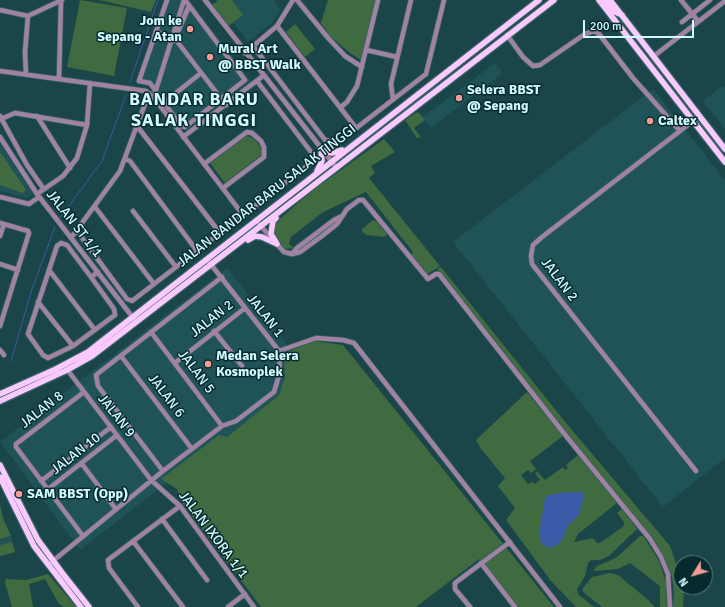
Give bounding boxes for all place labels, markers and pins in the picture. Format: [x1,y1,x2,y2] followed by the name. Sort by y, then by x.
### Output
[97,13,182,46] place label: Jom ke Sepang - Atan
[185,24,195,34] marker: Jom ke Sepang - Atan
[218,41,301,74] place label: Mural Art @ BBST Walk
[205,52,215,62] marker: Mural Art @ BBST Walk
[467,82,540,114] place label: Selera BBST @ Sepang
[454,93,464,103] marker: Selera BBST @ Sepang
[658,113,697,129] place label: Caltex
[645,116,655,126] marker: Caltex
[216,348,299,380] place label: Medan Selera Kosmoplek
[203,359,213,369] marker: Medan Selera Kosmoplek
[27,486,128,502] place label: SAM BBST (Opp)
[14,489,24,499] marker: SAM BBST (Opp)

